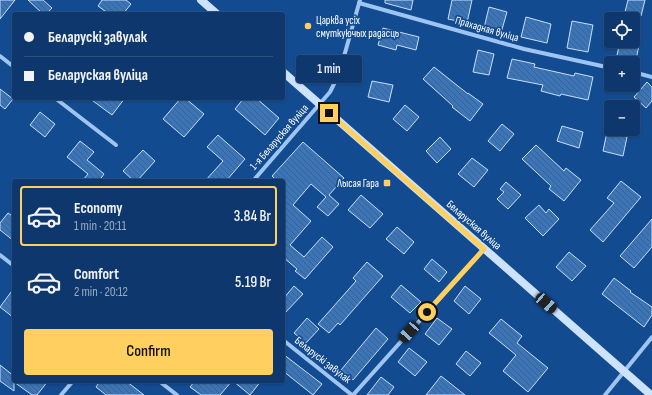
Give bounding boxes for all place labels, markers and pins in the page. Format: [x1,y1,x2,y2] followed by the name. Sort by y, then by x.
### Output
[316,14,399,40] place label: Царква усіх смуткуючых радасць
[303,21,313,31] marker: Царква усіх смуткуючых радасць
[336,177,379,190] place label: Лысая Гара
[382,178,392,188] marker: Лысая Гара

